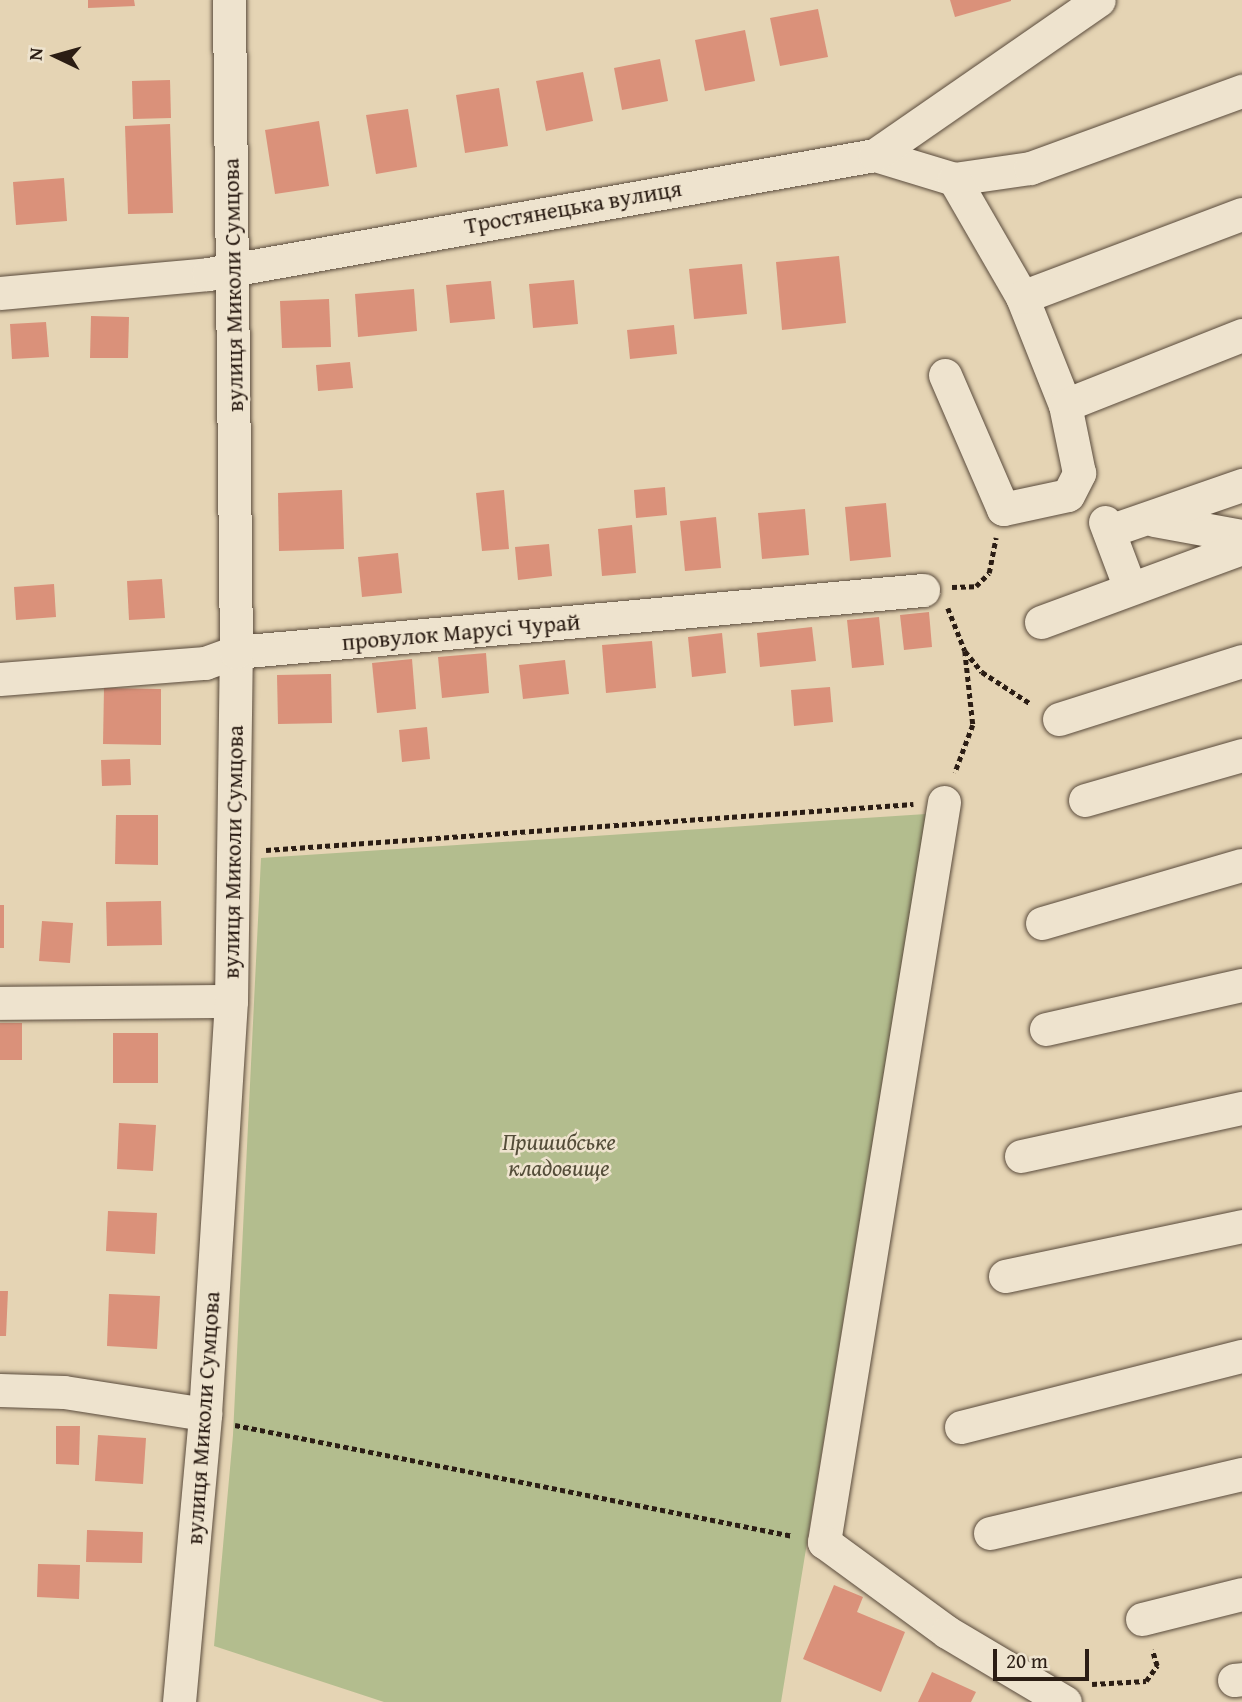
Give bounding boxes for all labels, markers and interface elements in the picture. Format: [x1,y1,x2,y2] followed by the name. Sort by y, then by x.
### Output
[21,21,91,91] north arrow
[21,47,50,62] text: N
[217,158,249,412] street label: вулиця Миколи Сумцова
[462,174,684,240] street label: Тростянецька вулиця
[341,608,581,656] street label: провулок Марусі Чурай
[217,725,249,979] street label: вулиця Миколи Сумцова
[502,1128,616,1182] park label: Пришибське кладовище
[180,1291,226,1545] street label: вулиця Миколи Сумцова
[997,1636,1093,1680] scale bar
[1006,1645,1048,1676] text: 20 m

